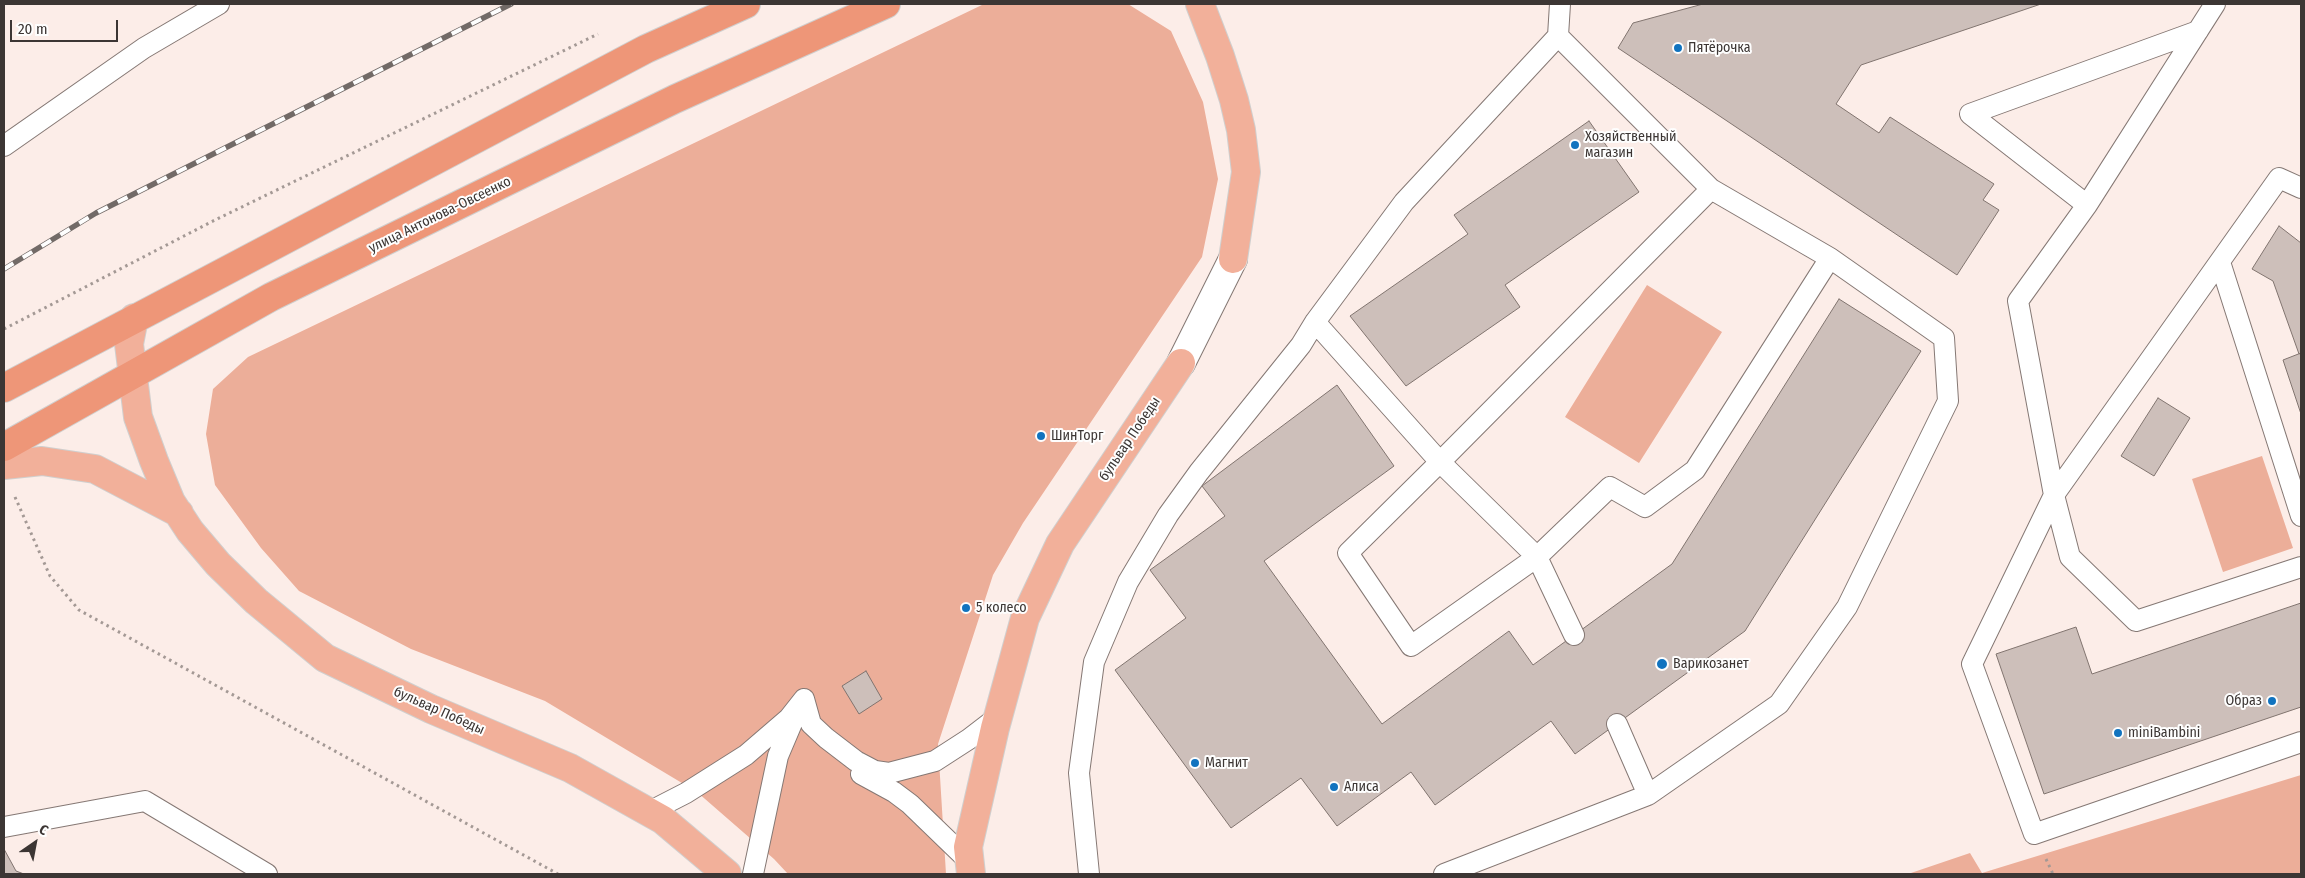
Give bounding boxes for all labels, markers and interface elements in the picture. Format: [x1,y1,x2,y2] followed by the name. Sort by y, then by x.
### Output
[12,10,120,42] scale bar
[18,20,48,38] text: 20 m
[1688,40,1751,56] place label: Пятёрочка
[1672,42,1684,54] marker: Пятёрочка
[1585,129,1677,162] place label: Хозяйственный магазин
[1569,139,1581,151] marker: Хозяйственный магазин
[366,173,514,257] street label: улица Антонова-Овсеенко
[1096,394,1164,484] street label: бульвар Победы
[1051,428,1103,444] place label: ШинТорг
[1035,430,1047,442] marker: ШинТорг
[976,600,1027,616] place label: 5 колесо
[960,602,972,614] marker: 5 колесо
[1673,656,1749,672] place label: Варикозанет
[1655,657,1669,671] marker: Варикозанет
[391,683,487,739] street label: бульвар Победы
[2226,693,2262,709] place label: Образ
[2266,695,2278,707] marker: Образ
[2128,725,2200,741] place label: miniBambini
[2112,727,2124,739] marker: miniBambini
[1205,755,1248,771] place label: Магнит
[1189,757,1201,769] marker: Магнит
[1344,779,1379,795] place label: Алиса
[1328,781,1340,793] marker: Алиса
[10,818,60,868] north arrow
[36,821,51,839] text: С

